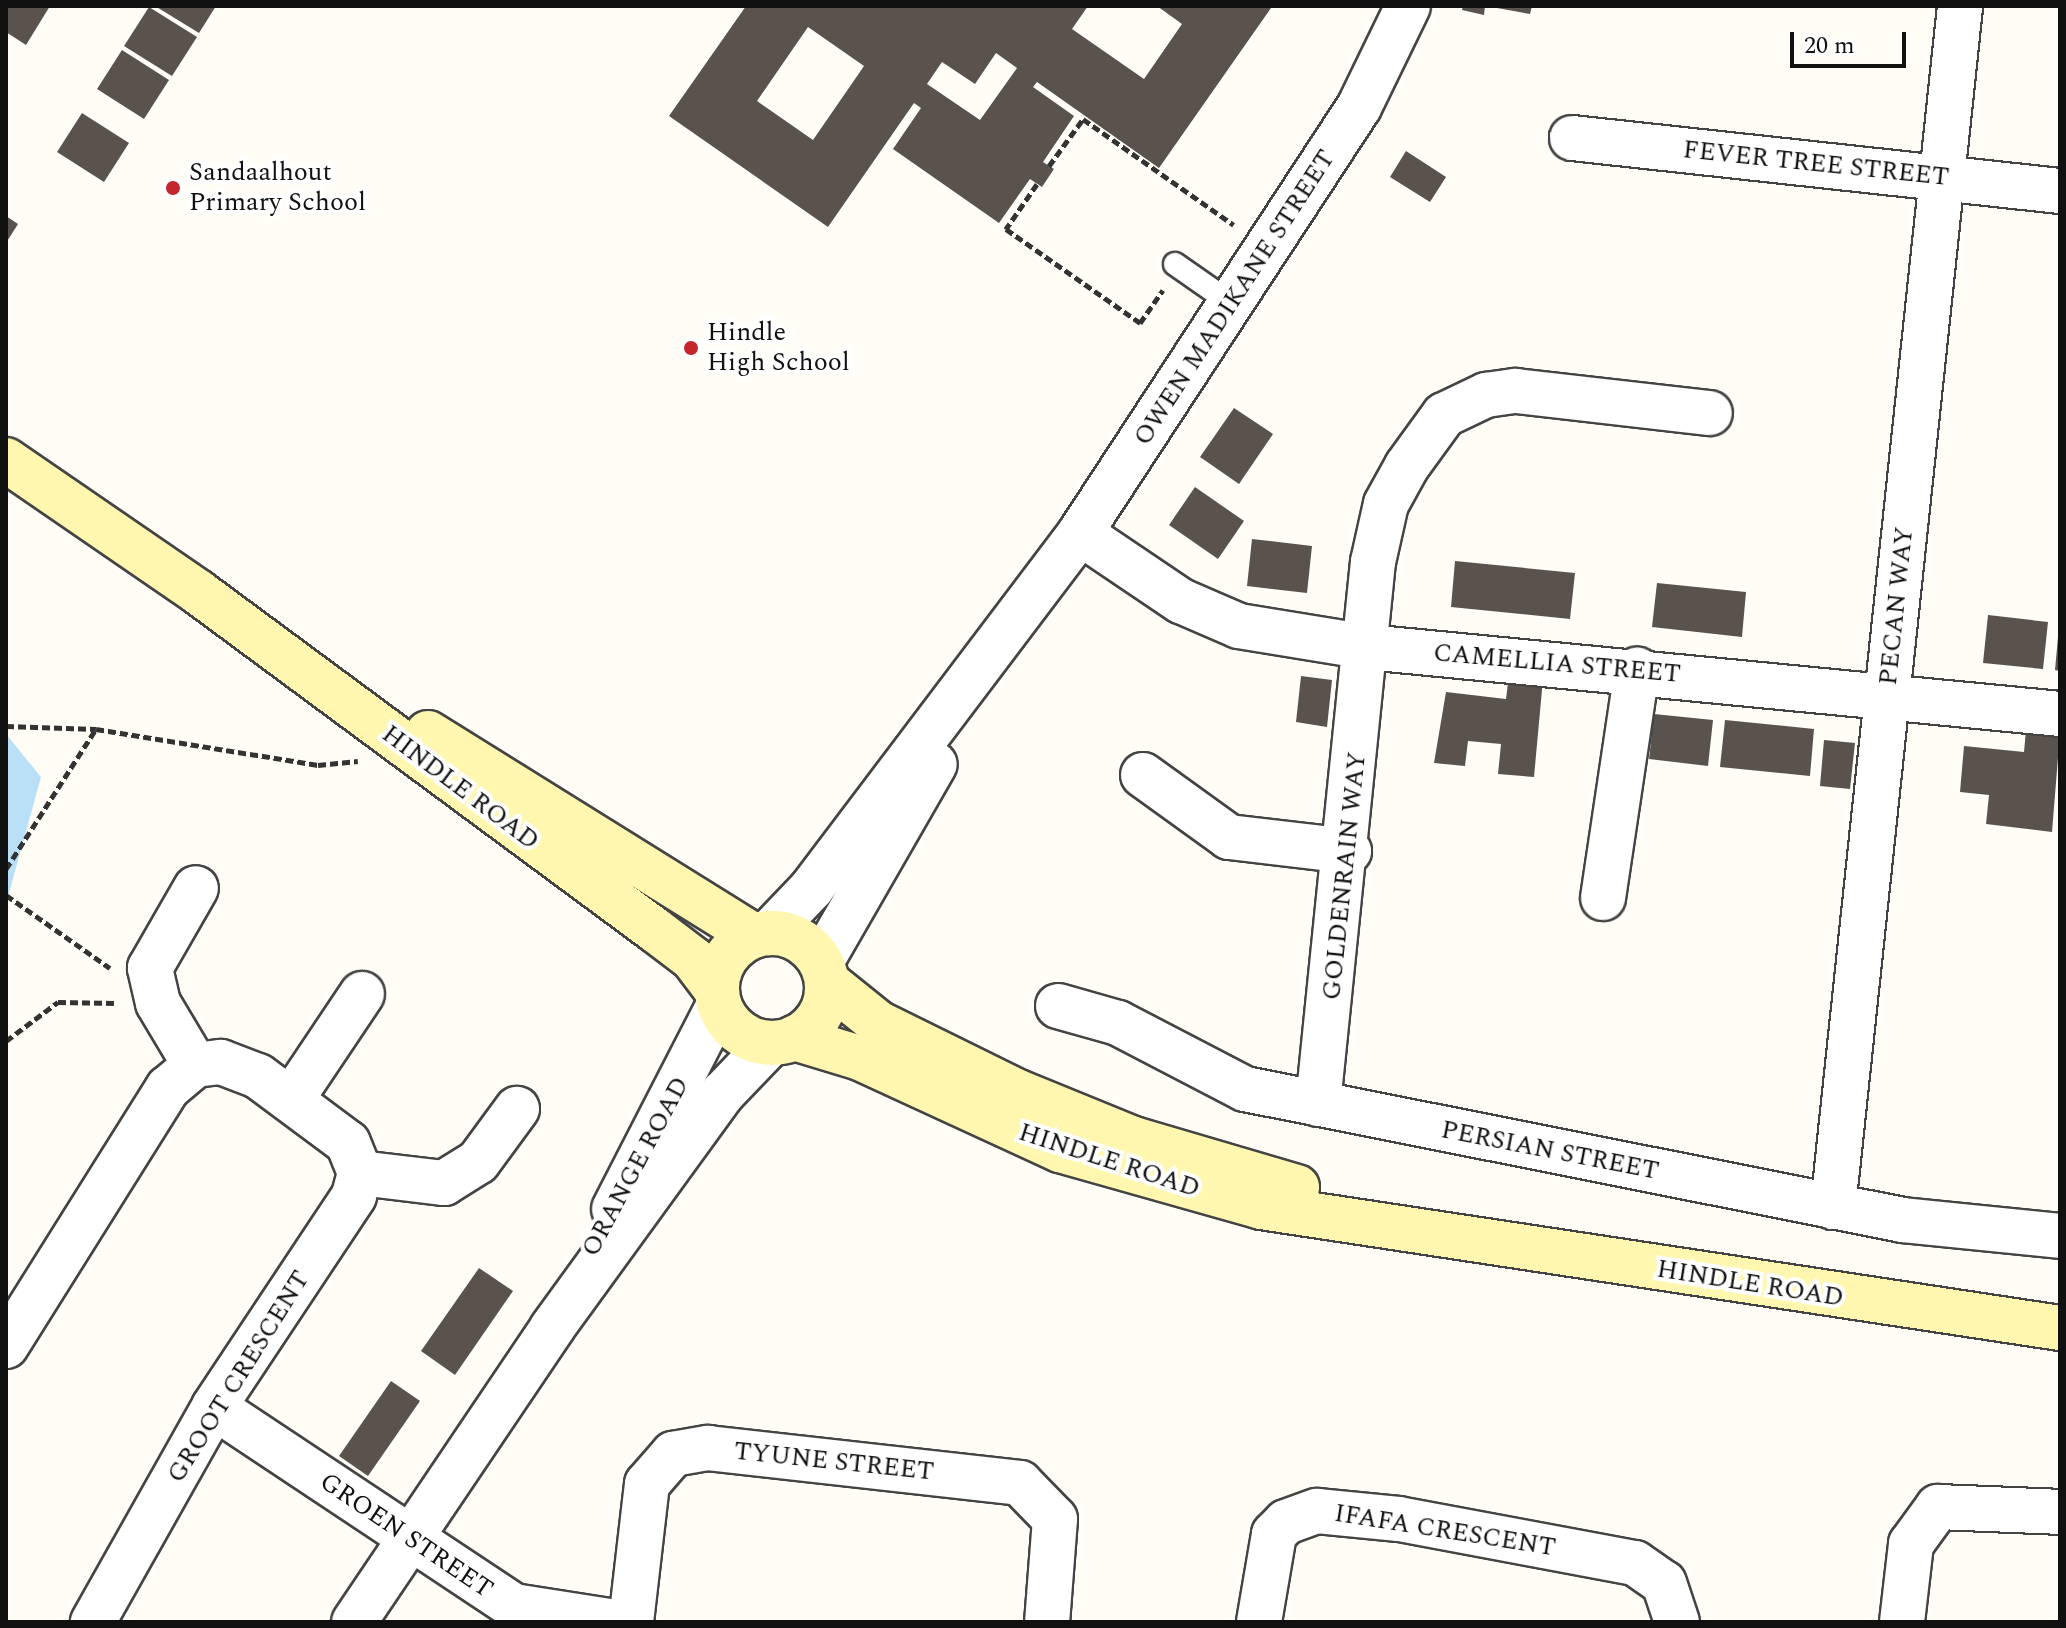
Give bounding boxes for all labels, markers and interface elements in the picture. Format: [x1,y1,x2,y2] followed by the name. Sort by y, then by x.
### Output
[1794,16,1910,66] scale bar
[1804,28,1855,64] text: 20 m
[1681,134,1951,194] street label: FEVER TREE STREET
[1128,144,1342,452] street label: OWEN MADIKANE STREET
[189,157,366,218] place label: Sandaalhout Primary School
[164,179,182,197] marker: Sandaalhout Primary School
[707,317,850,378] place label: Hindle High School
[682,339,700,357] marker: Hindle High School
[1873,525,1921,687] street label: PECAN WAY
[1432,638,1682,690] street label: CAMELLIA STREET
[375,719,545,857] street label: HINDLE ROAD
[1316,750,1374,1002] street label: GOLDENRAIN WAY
[576,1072,696,1262] street label: ORANGE ROAD
[1438,1115,1662,1187] street label: PERSIAN STREET
[1015,1117,1203,1205] street label: HINDLE ROAD
[1654,1254,1846,1314] street label: HINDLE ROAD
[161,1265,317,1489] street label: GROOT CRESCENT
[732,1436,936,1488] street label: TYUNE STREET
[313,1467,499,1605] street label: GROEN STREET
[1332,1498,1558,1564] street label: IFAFA CRESCENT

